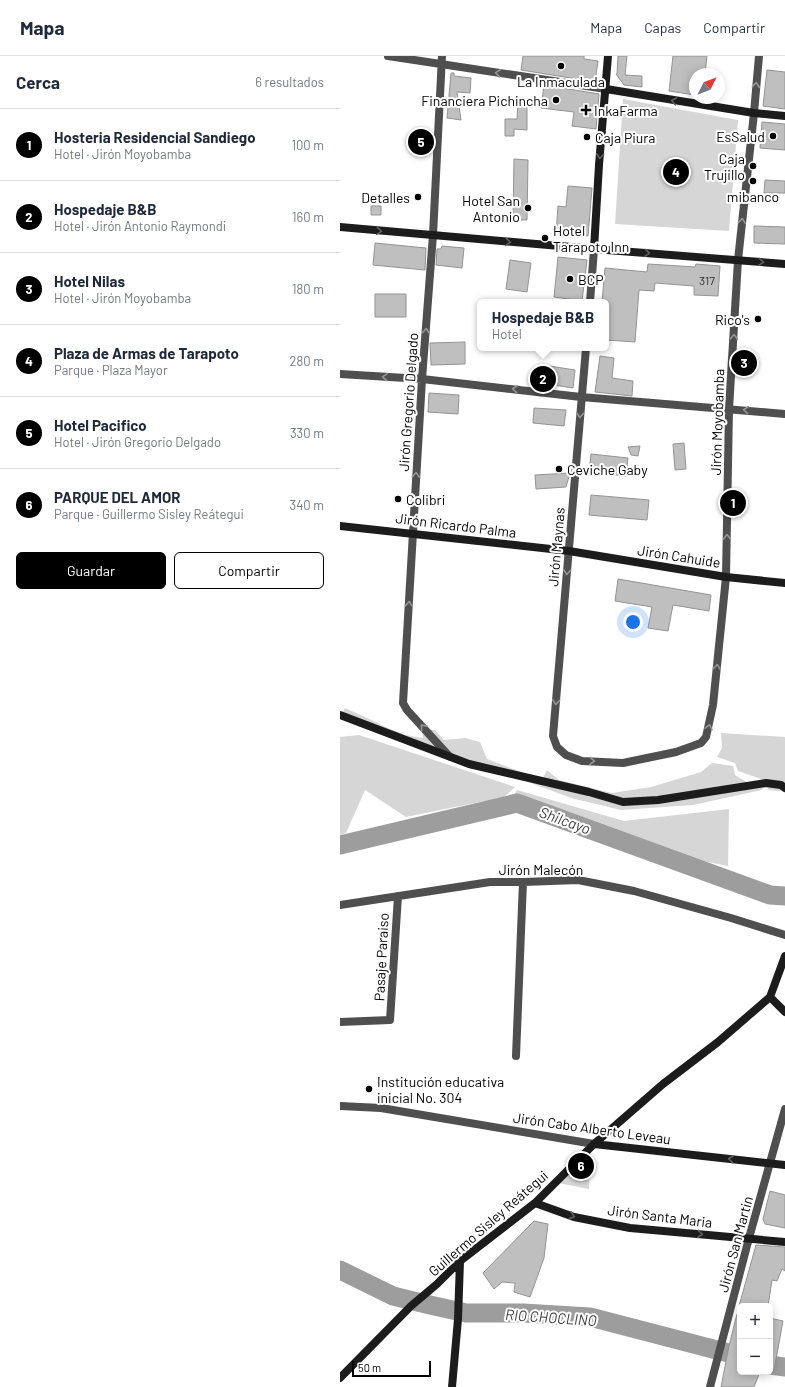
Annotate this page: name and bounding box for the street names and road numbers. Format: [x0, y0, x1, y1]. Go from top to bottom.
street label: Jirón Gregorio Delgado [395, 332, 421, 472]
street label: Jirón Moyobamba [707, 368, 727, 476]
street label: Jirón Maynas [544, 506, 568, 587]
street label: Jirón Ricardo Palma [395, 509, 517, 541]
street label: Jirón Cahuide [636, 541, 722, 571]
street label: Jirón Malecón [499, 861, 583, 878]
street label: Pasaje Paraiso [370, 912, 392, 1002]
street label: Jirón Cabo Alberto Leveau [512, 1109, 672, 1147]
street label: Guillermo Sisley Reátegui [425, 1166, 551, 1280]
street label: Jirón San Martin [714, 1194, 756, 1294]
street label: Jirón Santa Maria [607, 1201, 713, 1231]

